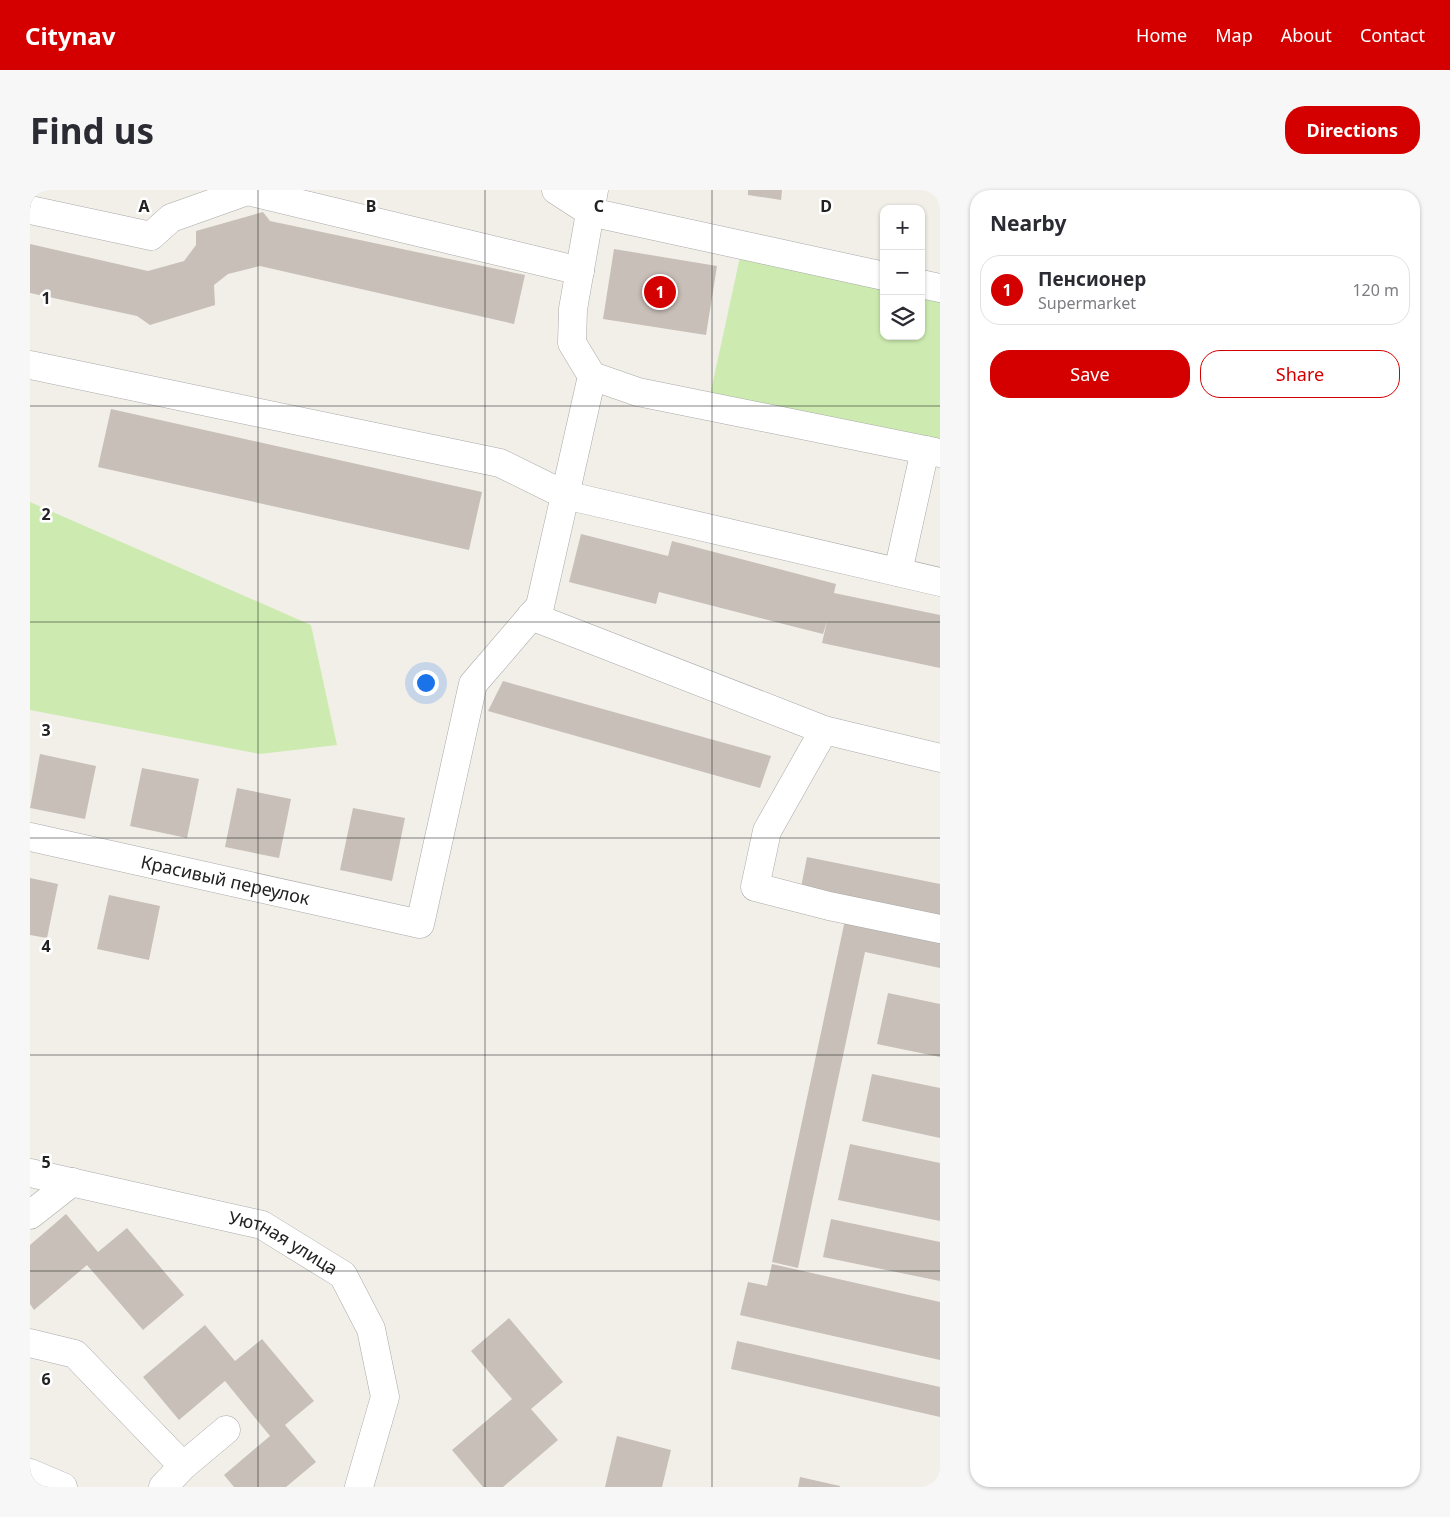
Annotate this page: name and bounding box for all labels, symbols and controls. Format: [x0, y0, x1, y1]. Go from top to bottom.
text: Citynav [25, 19, 115, 52]
text: Home [1136, 23, 1187, 47]
text: Map [1215, 23, 1253, 47]
text: About [1281, 23, 1332, 47]
text: Contact [1360, 23, 1425, 47]
button: Directions [1285, 106, 1420, 154]
text: Find us [30, 107, 154, 154]
text: A [138, 195, 150, 217]
text: B [366, 195, 376, 217]
text: C [594, 195, 604, 217]
text: D [820, 195, 832, 217]
map controls [880, 205, 925, 340]
button: + [880, 205, 925, 250]
text: Nearby [990, 209, 1066, 237]
button: − [880, 250, 925, 295]
text: Пенсионер [1038, 266, 1146, 292]
pin: 1 [644, 273, 676, 311]
text: 1 [1002, 279, 1012, 301]
text: 120 m [1352, 279, 1399, 301]
text: 1 [41, 287, 51, 309]
text: Supermarket [1038, 292, 1136, 314]
button: layers [880, 295, 925, 340]
button: Save [990, 350, 1190, 398]
button: Share [1200, 350, 1400, 398]
text: 2 [41, 503, 51, 525]
your location [413, 670, 439, 696]
text: 3 [41, 719, 51, 741]
street label: Красивый переулок [139, 849, 313, 910]
text: 4 [41, 935, 51, 957]
text: 5 [41, 1151, 51, 1173]
street label: Уютная улица [226, 1205, 343, 1280]
text: 6 [41, 1368, 51, 1390]

